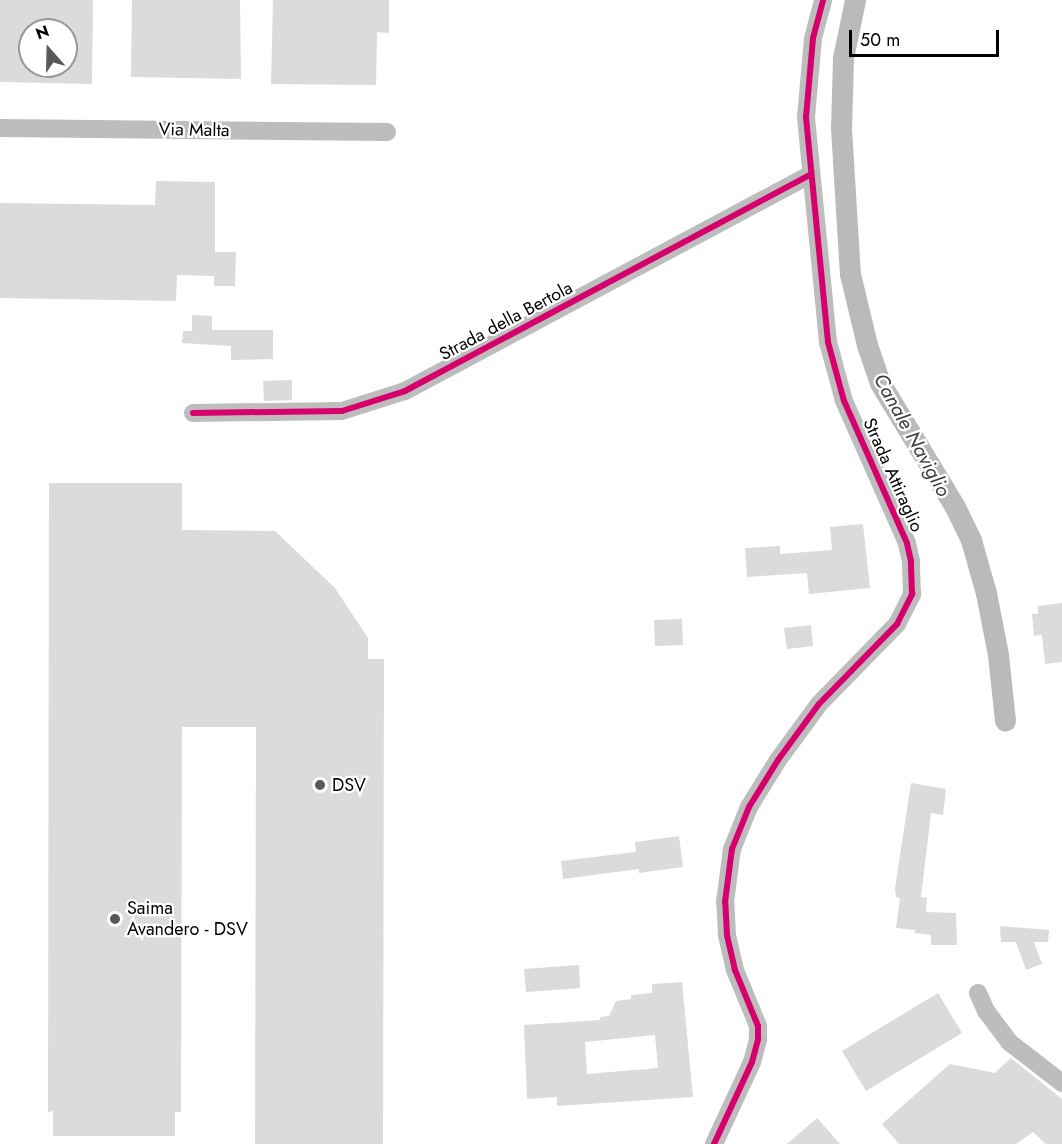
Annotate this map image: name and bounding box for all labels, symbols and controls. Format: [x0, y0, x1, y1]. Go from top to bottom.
north arrow [18, 18, 78, 78]
scale bar [852, 18, 1002, 56]
text: N [32, 20, 52, 45]
text: 50 m [860, 27, 900, 53]
street label: Via Malta [158, 119, 230, 141]
street label: Strada della Bertola [436, 277, 576, 365]
water label: Canale Naviglio [868, 369, 956, 501]
street label: Strada Attiraglio [858, 415, 928, 535]
place label: DSV [332, 774, 366, 796]
marker: DSV [313, 778, 327, 792]
place label: Saima Avandero - DSV [127, 898, 248, 940]
marker: Saima Avandero - DSV [108, 912, 122, 926]

